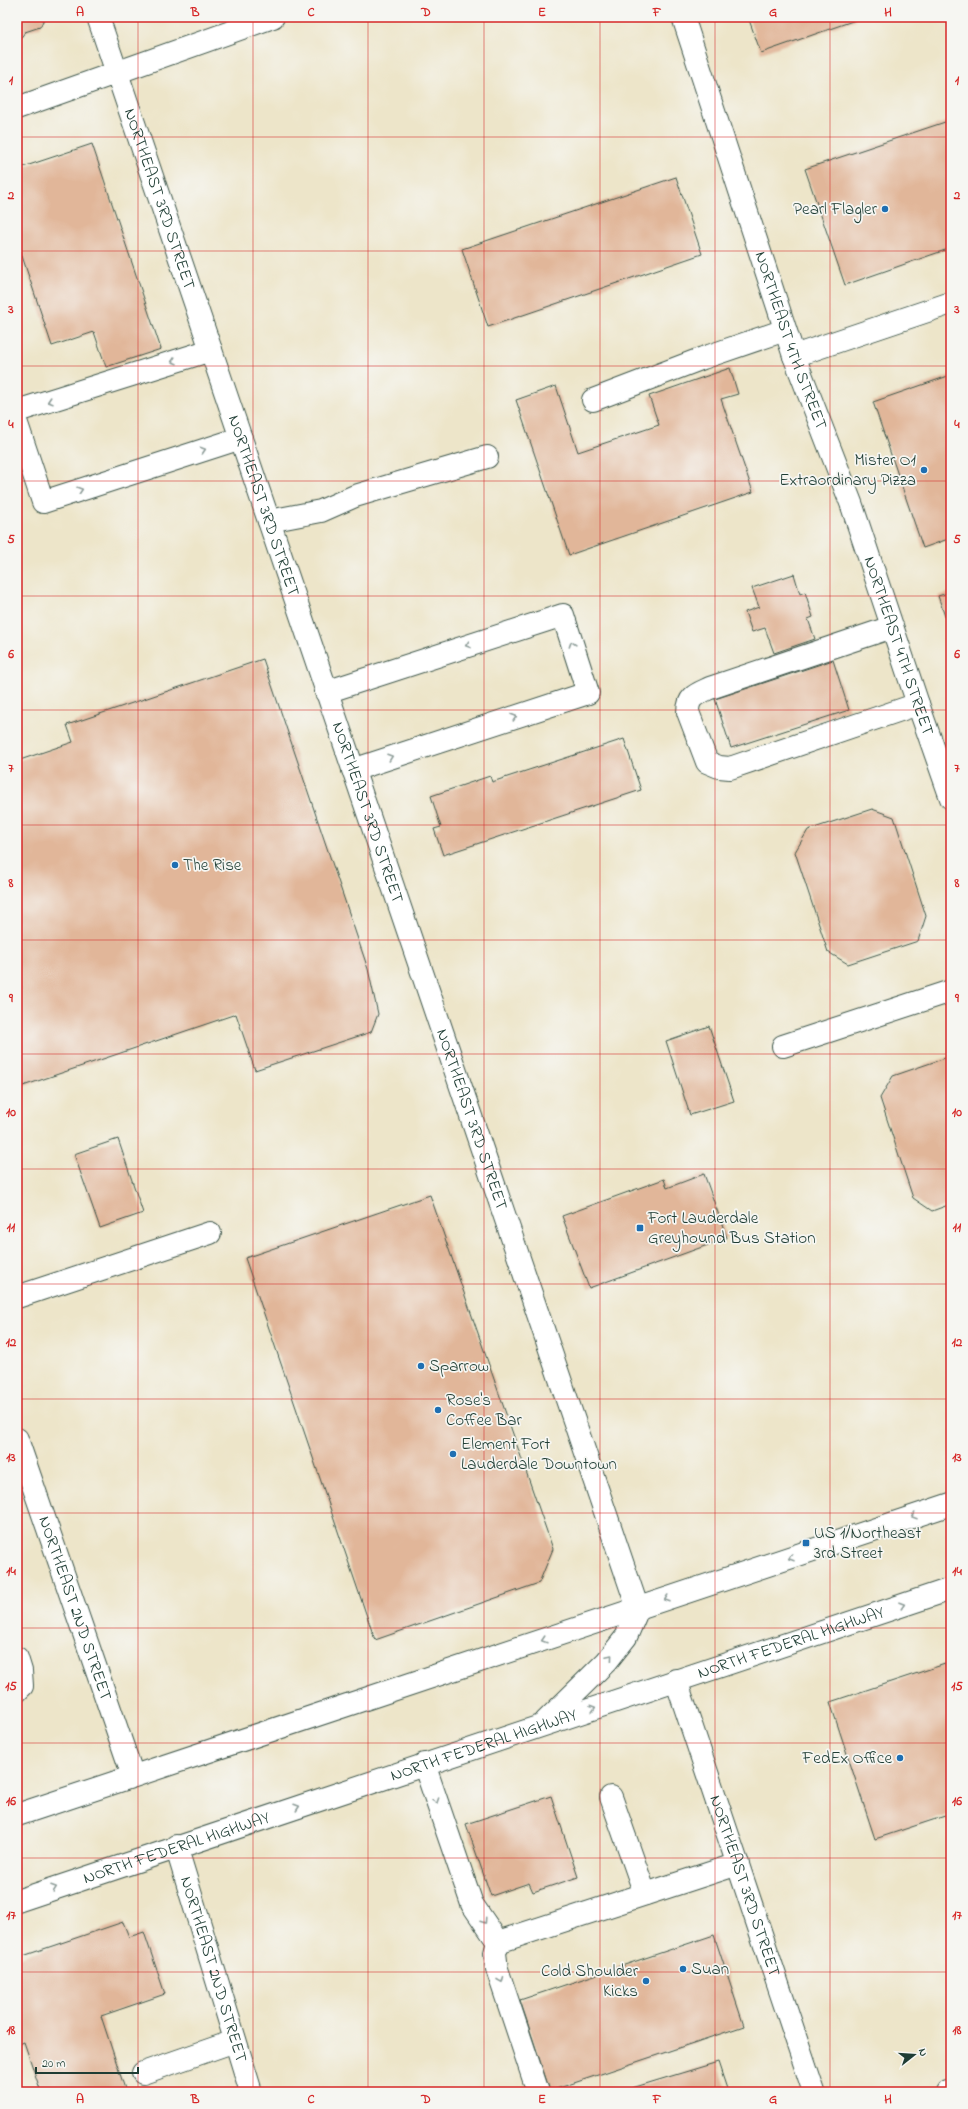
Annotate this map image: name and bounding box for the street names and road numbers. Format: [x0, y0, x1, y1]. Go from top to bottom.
street label: NORTHEAST 3RD STREET [117, 105, 202, 293]
street label: NORTHEAST 4TH STREET [748, 248, 834, 434]
street label: NORTHEAST 3RD STREET [221, 412, 306, 600]
street label: NORTHEAST 4TH STREET [857, 553, 941, 739]
street label: NORTHEAST 3RD STREET [325, 718, 410, 907]
street label: NORTHEAST 3RD STREET [430, 1025, 514, 1214]
street label: NORTHEAST 2ND STREET [32, 1513, 119, 1704]
street label: NORTH FEDERAL HIGHWAY [694, 1600, 888, 1685]
street label: NORTH FEDERAL HIGHWAY [387, 1702, 580, 1788]
street label: NORTHEAST 3RD STREET [703, 1792, 787, 1980]
street label: NORTH FEDERAL HIGHWAY [80, 1805, 273, 1891]
street label: NORTHEAST 2ND STREET [173, 1873, 254, 2066]

